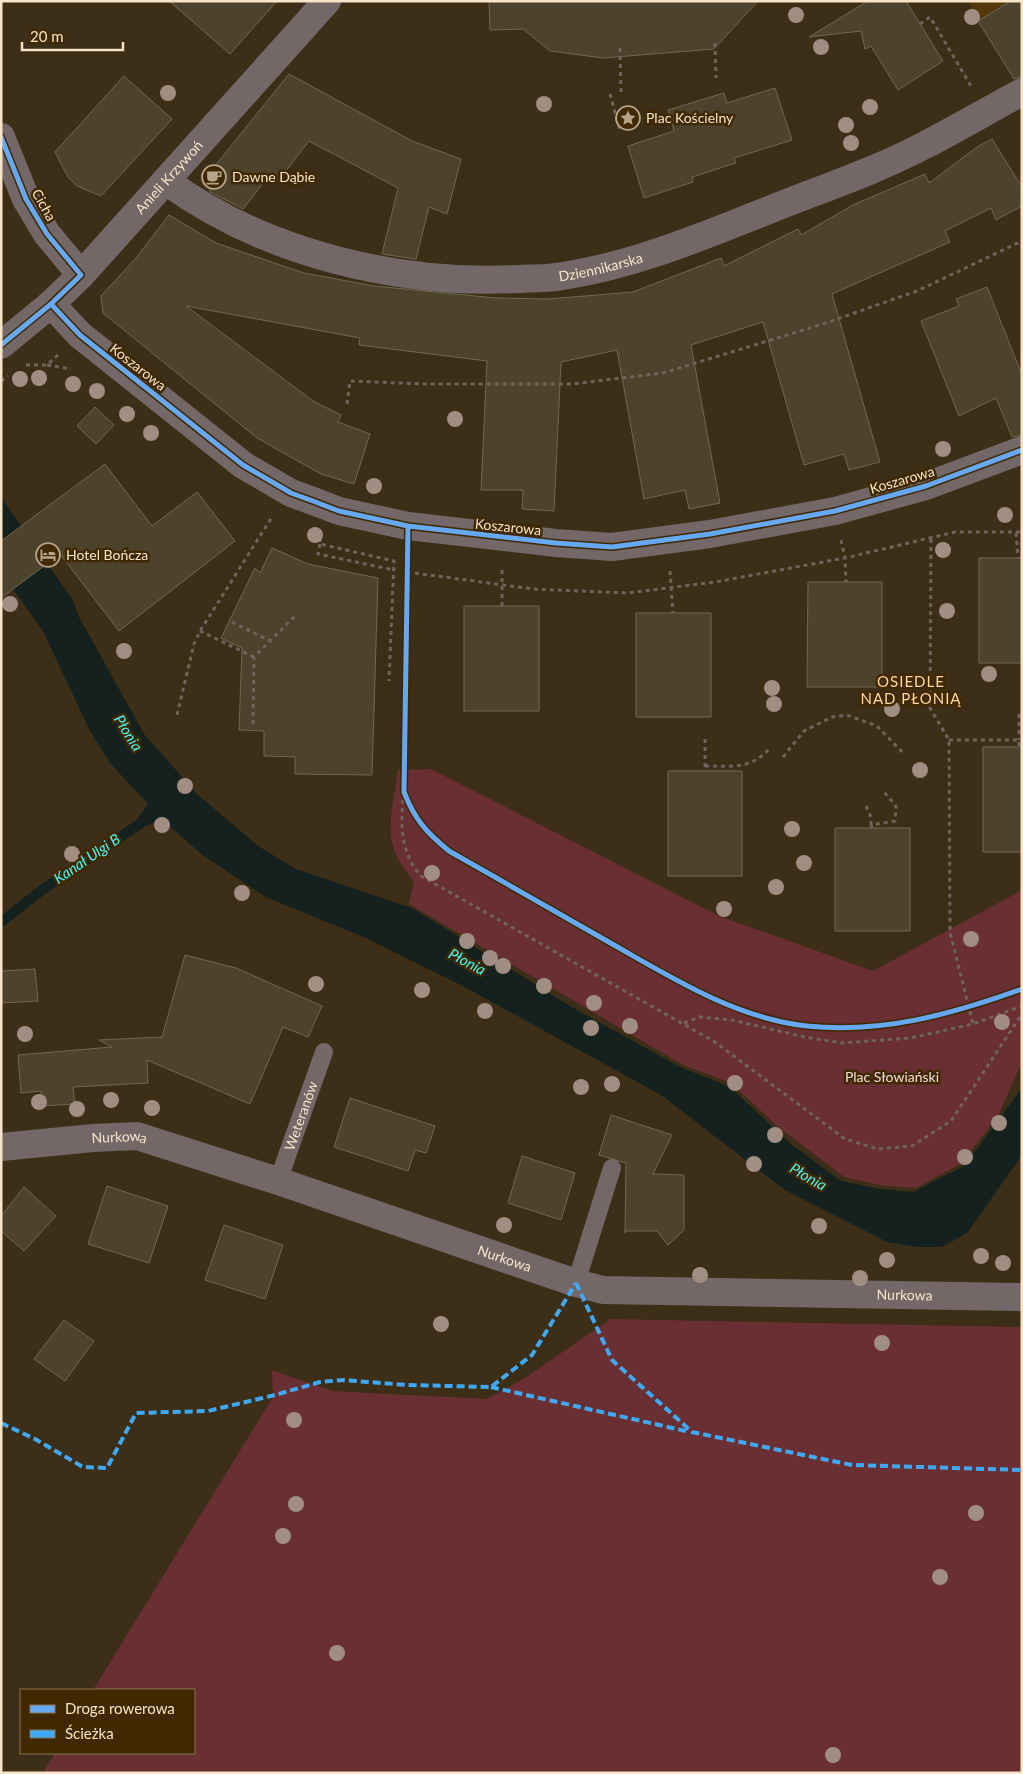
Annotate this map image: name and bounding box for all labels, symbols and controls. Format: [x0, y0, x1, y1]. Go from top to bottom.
scale bar [22, 20, 124, 52]
text: 20 m [30, 27, 64, 45]
place icon: Plac Kościelny [615, 105, 641, 131]
place label: Plac Kościelny [646, 109, 734, 126]
street label: Anieli Krzywoń [131, 136, 206, 217]
cafe icon: Dawne Dąbie [201, 164, 227, 190]
place label: Dawne Dąbie [232, 168, 315, 185]
street label: Cicha [29, 186, 60, 224]
street label: Dziennikarska [557, 249, 645, 285]
street label: Koszarowa [107, 339, 170, 394]
street label: Koszarowa [868, 462, 936, 497]
street label: Koszarowa [474, 515, 542, 538]
hotel icon: Hotel Bończa [35, 542, 61, 568]
place label: Hotel Bończa [66, 546, 148, 563]
district label: OSIEDLE NAD PŁONIĄ [860, 672, 962, 707]
water label: Płonia [111, 711, 147, 754]
water label: Kanał Ulgi B [50, 829, 123, 887]
water label: Płonia [446, 944, 489, 978]
park label: Plac Słowiański [845, 1068, 939, 1085]
street label: Weteranów [281, 1079, 321, 1153]
street label: Nurkowa [91, 1127, 150, 1147]
water label: Płonia [787, 1158, 830, 1194]
street label: Nurkowa [476, 1241, 534, 1275]
street label: Nurkowa [876, 1286, 933, 1304]
legend [20, 1689, 195, 1754]
text: Droga rowerowa [65, 1699, 175, 1717]
text: Ścieżka [65, 1724, 114, 1742]

